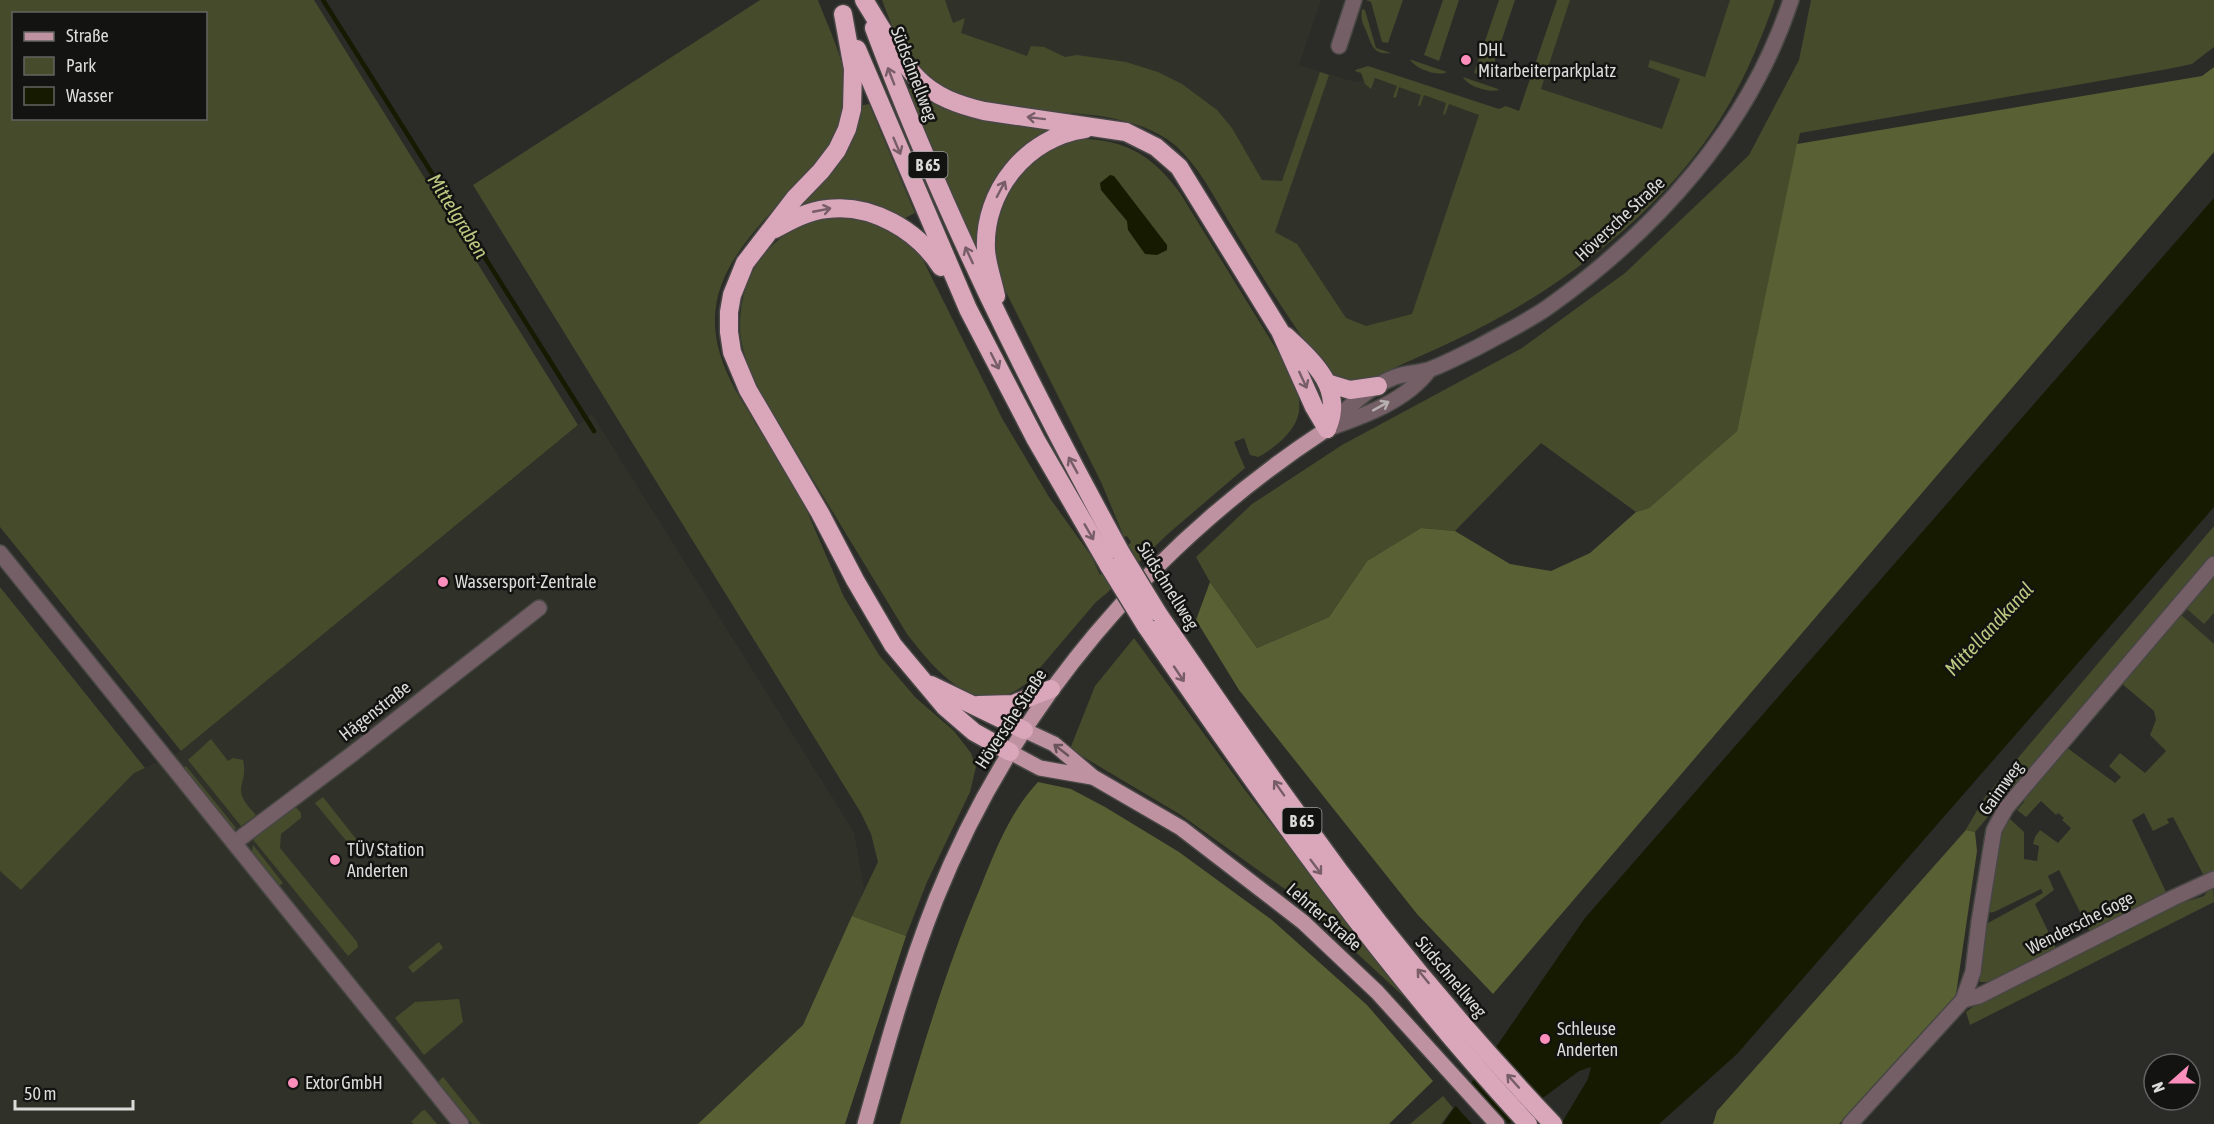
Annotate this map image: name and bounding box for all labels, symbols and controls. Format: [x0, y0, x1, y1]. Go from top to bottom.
legend [12, 12, 207, 120]
street label: Südschnellweg [887, 24, 942, 124]
text: Straße [66, 25, 109, 46]
place label: DHL Mitarbeiterparkplatz [1478, 39, 1616, 81]
marker: DHL Mitarbeiterparkplatz [1459, 53, 1473, 67]
text: Park [66, 55, 96, 76]
one-way arrow [885, 67, 896, 85]
text: Wasser [66, 85, 114, 106]
one-way arrow [1026, 112, 1046, 123]
one-way arrow [891, 136, 903, 154]
road number: B 65 [908, 152, 948, 178]
water label: Mittelgraben [423, 169, 494, 263]
street label: Höversche Straße [1571, 172, 1669, 265]
one-way arrow [996, 180, 1007, 198]
one-way arrow [811, 205, 831, 216]
one-way arrow [962, 246, 974, 264]
one-way arrow [989, 352, 1001, 369]
one-way arrow [1298, 371, 1309, 389]
one-way arrow [1372, 400, 1389, 412]
one-way arrow [1066, 456, 1078, 473]
one-way arrow [1083, 523, 1095, 540]
street label: Südschnellweg [1133, 538, 1204, 634]
place label: Wassersport-Zentrale [455, 571, 597, 592]
marker: Wassersport-Zentrale [436, 575, 450, 589]
water label: Mittellandkanal [1940, 577, 2038, 680]
street label: Höversche Straße [971, 665, 1051, 772]
one-way arrow [1173, 665, 1185, 682]
street label: Hägenstraße [335, 676, 414, 745]
one-way arrow [1053, 743, 1069, 756]
street label: Gaimweg [1974, 756, 2027, 819]
one-way arrow [1273, 780, 1285, 796]
road number: B 65 [1282, 808, 1322, 834]
place label: TÜV Station Anderten [347, 839, 424, 881]
marker: TÜV Station Anderten [328, 853, 342, 867]
one-way arrow [1309, 859, 1322, 875]
street label: Lehrter Straße [1282, 878, 1366, 955]
street label: Wendersche Goge [2023, 887, 2137, 959]
street label: Südschnellweg [1411, 932, 1491, 1022]
one-way arrow [1416, 969, 1430, 984]
place label: Schleuse Anderten [1557, 1018, 1618, 1060]
marker: Schleuse Anderten [1538, 1032, 1552, 1046]
north arrow [2142, 1052, 2202, 1112]
place label: Extor GmbH [305, 1072, 383, 1093]
scale bar [15, 1073, 134, 1111]
one-way arrow [1506, 1074, 1520, 1089]
marker: Extor GmbH [286, 1076, 300, 1090]
text: N [2148, 1080, 2168, 1095]
text: 50 m [24, 1083, 56, 1104]

